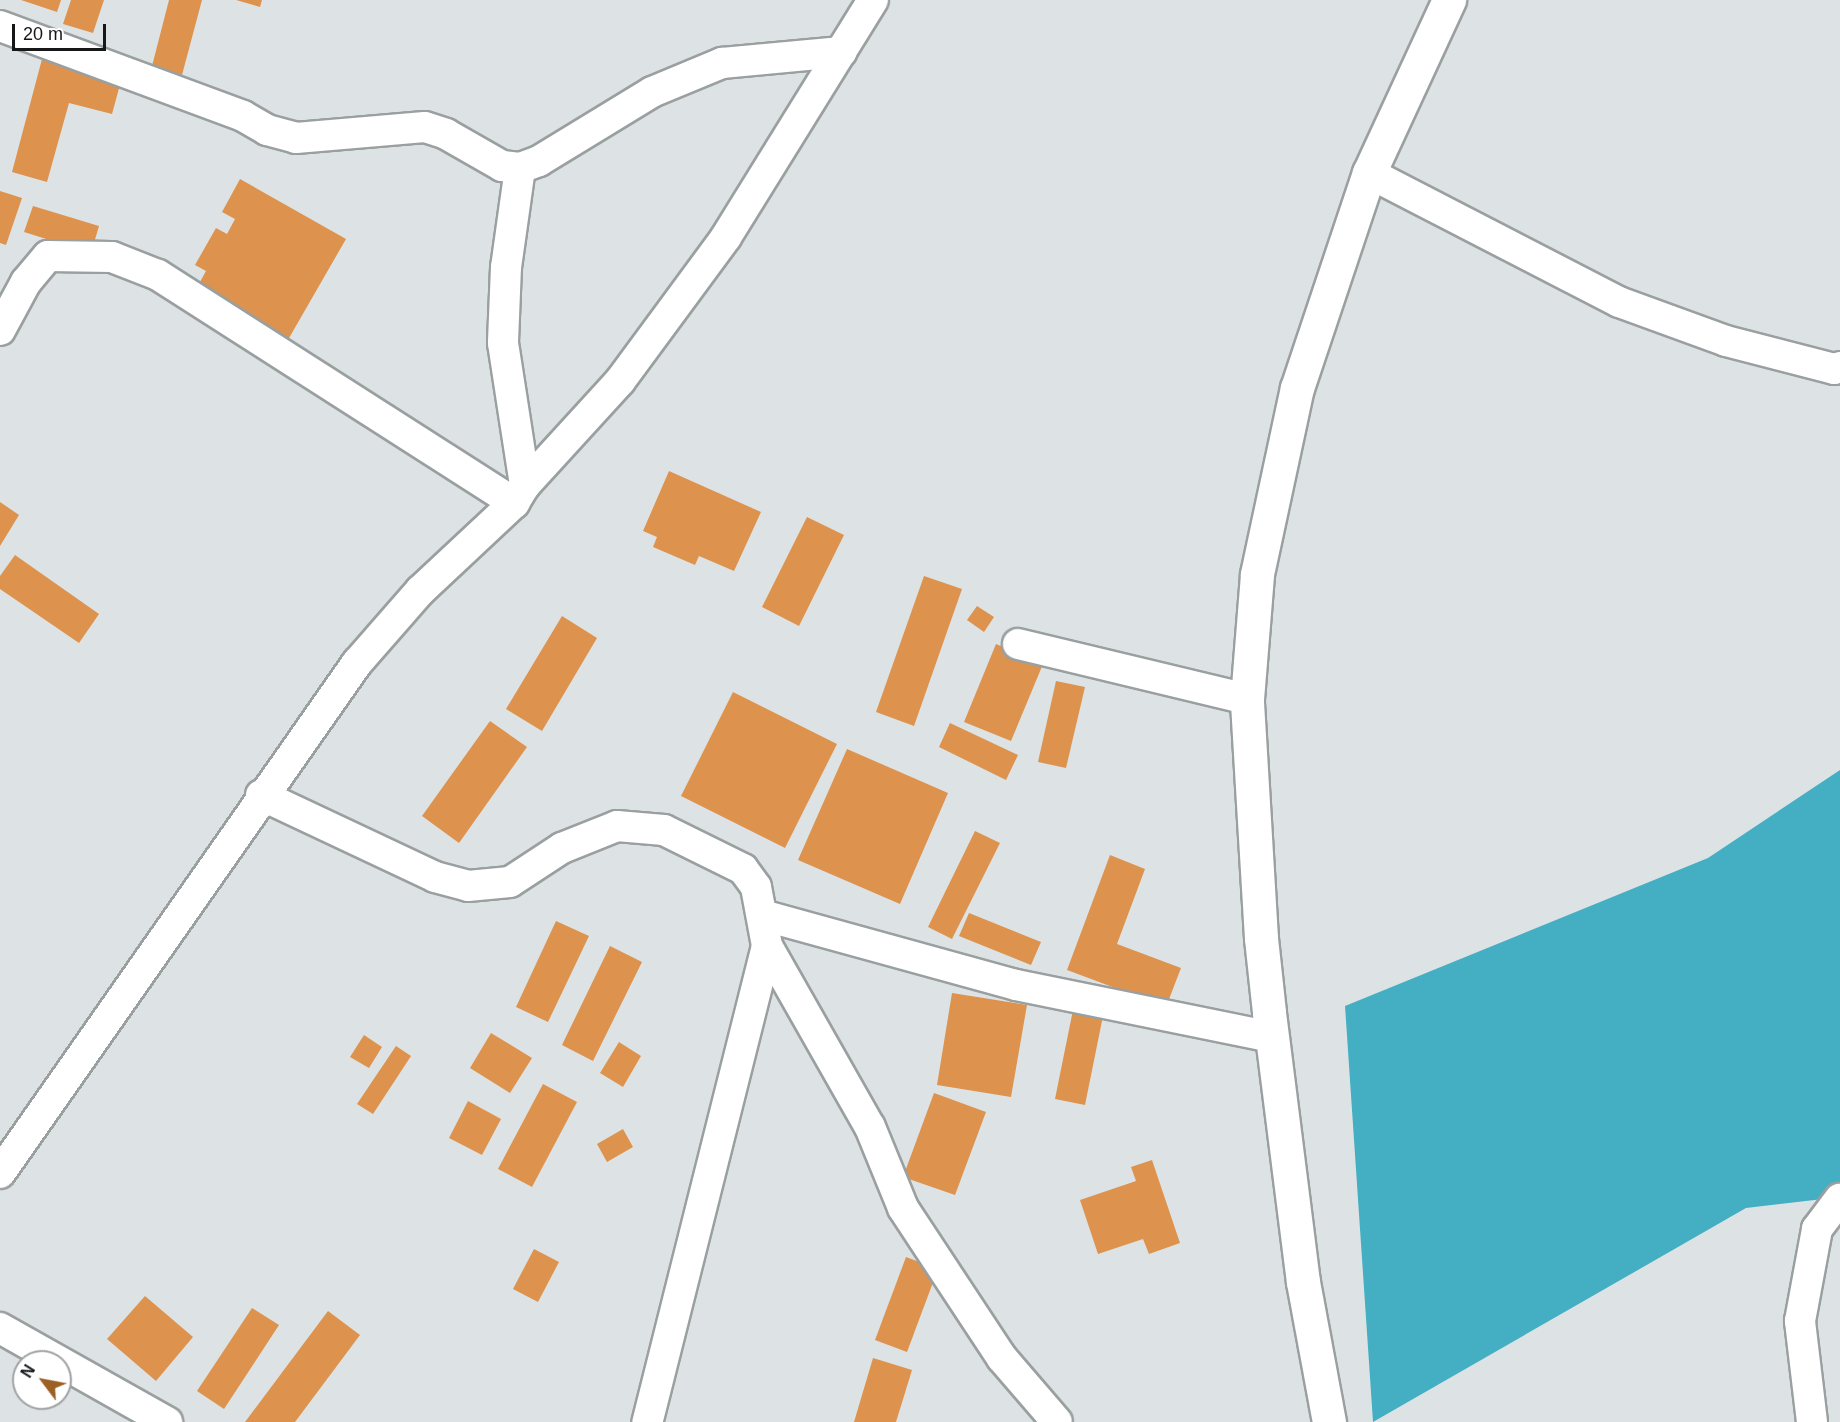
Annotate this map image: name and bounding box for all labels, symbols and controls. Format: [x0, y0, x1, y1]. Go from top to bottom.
scale bar [15, 12, 110, 50]
text: 20 m [23, 24, 63, 44]
north arrow [12, 1350, 72, 1410]
text: N [18, 1362, 38, 1381]

